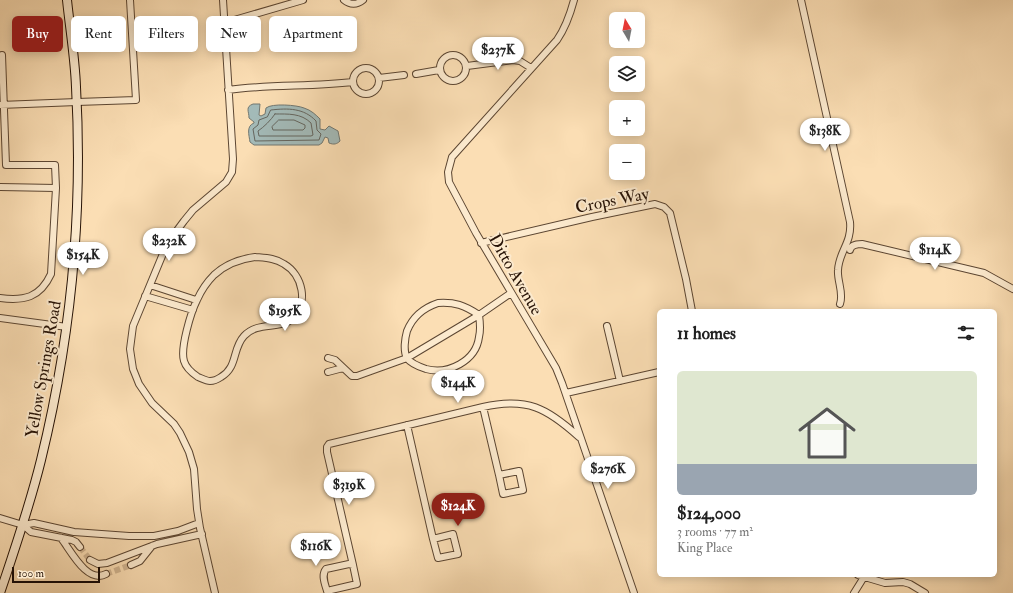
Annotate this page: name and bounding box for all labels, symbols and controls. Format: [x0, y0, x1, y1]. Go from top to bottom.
north arrow [609, 12, 645, 48]
map controls [609, 12, 645, 180]
chip: Buy [12, 16, 63, 52]
chip: Rent [71, 16, 126, 52]
chip: Filters [134, 16, 198, 52]
chip: New [206, 16, 261, 52]
chip: Apartment [269, 16, 357, 52]
pin: $237K [470, 37, 526, 71]
text: $237K [481, 42, 515, 58]
button: layers [609, 56, 645, 92]
button: + [609, 100, 645, 136]
pin: $138K [797, 118, 853, 152]
text: $138K [809, 123, 841, 139]
button: − [609, 144, 645, 180]
street label: Crops Way [573, 183, 652, 219]
pin: $232K [141, 228, 197, 262]
street label: Ditto Avenue [484, 230, 547, 319]
text: $232K [152, 233, 186, 249]
pin: $114K [907, 237, 963, 271]
pin: $154K [55, 242, 111, 276]
text: $114K [919, 242, 951, 258]
text: $154K [66, 247, 100, 263]
street label: Yellow Springs Road [21, 298, 67, 439]
pin: $195K [257, 298, 313, 332]
text: $195K [268, 303, 302, 319]
icon: filters [955, 322, 977, 344]
text: 11 homes [677, 323, 736, 344]
pin: $144K [430, 370, 486, 404]
text: $144K [440, 375, 476, 391]
icon: home [791, 397, 863, 469]
pin: $276K [580, 456, 636, 490]
text: $276K [590, 461, 626, 477]
pin: $319K [321, 472, 377, 506]
text: $319K [333, 477, 365, 493]
pin: $124K [430, 493, 486, 527]
text: $124K [441, 498, 475, 514]
text: $124,000 [677, 503, 741, 524]
text: 3 rooms · 77 m² [677, 524, 753, 540]
pin: $116K [288, 533, 344, 567]
text: $116K [300, 538, 332, 554]
text: King Place [677, 540, 732, 556]
scale bar [12, 565, 100, 584]
text: 100 m [18, 567, 44, 580]

